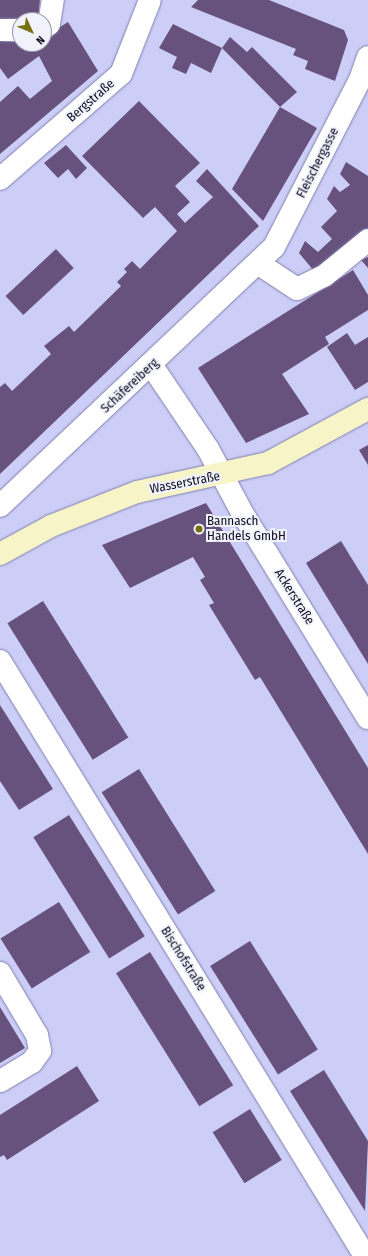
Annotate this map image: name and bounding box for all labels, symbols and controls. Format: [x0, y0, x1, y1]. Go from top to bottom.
north arrow [12, 12, 52, 52]
text: N [33, 33, 47, 47]
street label: Bergstraße [64, 76, 118, 126]
street label: Fleischergasse [294, 125, 342, 201]
street label: Schäfereiberg [98, 355, 162, 417]
street label: Wasserstraße [149, 469, 221, 497]
place label: Bannasch Handels GmbH [207, 514, 286, 545]
marker: Bannasch Handels GmbH [194, 524, 204, 534]
street label: Ackerstraße [271, 566, 317, 628]
street label: Bischofstraße [157, 924, 209, 994]

